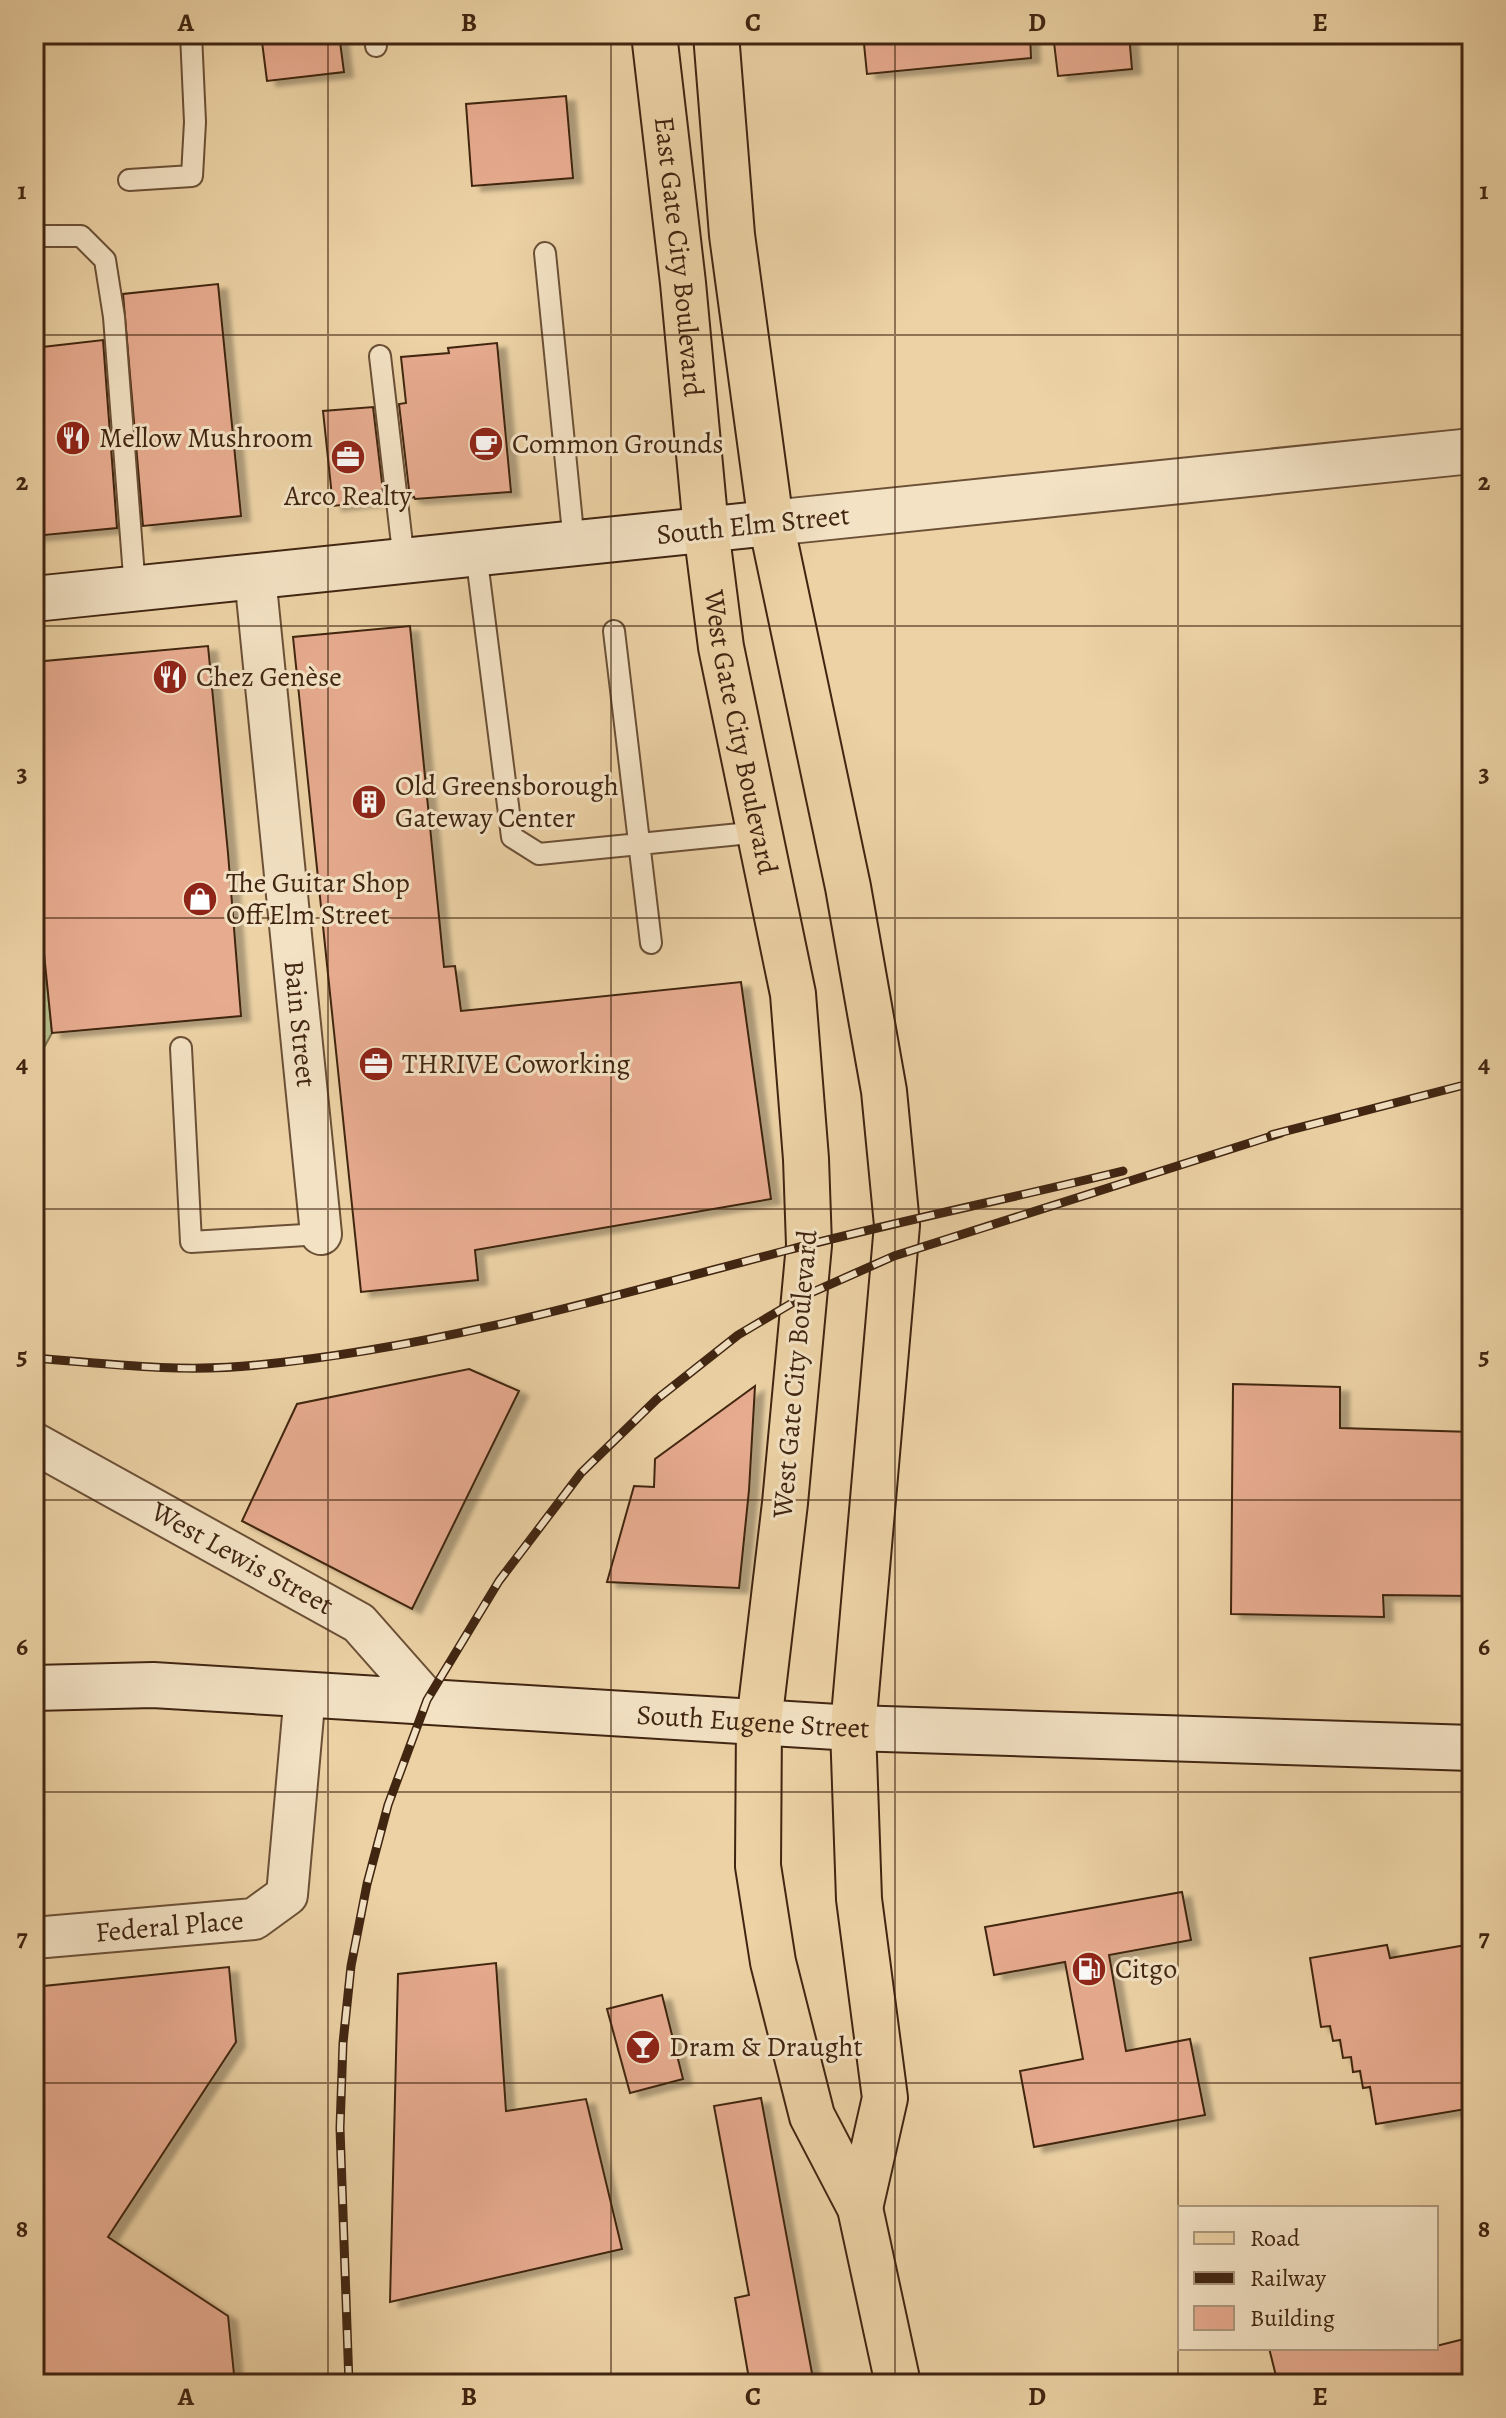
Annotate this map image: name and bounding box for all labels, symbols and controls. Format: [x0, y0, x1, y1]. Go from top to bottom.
text: A [177, 5, 195, 40]
text: B [461, 5, 477, 40]
text: C [745, 5, 761, 40]
text: D [1028, 5, 1046, 40]
text: E [1312, 5, 1328, 40]
street label: East Gate City Boulevard [645, 114, 713, 399]
text: 1 [17, 173, 27, 208]
text: 1 [1479, 173, 1489, 208]
restaurant icon: Mellow Mushroom [54, 419, 92, 457]
place label: Mellow Mushroom [99, 419, 313, 457]
cafe icon: Common Grounds [467, 425, 505, 463]
place label: Common Grounds [512, 425, 724, 463]
office icon: Arco Realty [329, 438, 367, 476]
text: 2 [16, 464, 29, 499]
text: 2 [1478, 464, 1491, 499]
place label: Arco Realty [283, 477, 412, 515]
street label: South Elm Street [654, 496, 852, 554]
street label: West Gate City Boulevard [695, 587, 787, 879]
restaurant icon: Chez Genèse [151, 658, 189, 696]
place label: Chez Genèse [196, 658, 342, 696]
text: 3 [16, 755, 28, 790]
text: 3 [1478, 755, 1490, 790]
place label: Old Greensborough Gateway Center [395, 767, 619, 837]
building icon: Old Greensborough Gateway Center [350, 783, 388, 821]
place label: The Guitar Shop Off Elm Street [226, 864, 410, 934]
shop icon: The Guitar Shop Off Elm Street [181, 880, 219, 918]
street label: Bain Street [275, 958, 325, 1089]
office icon: THRIVE Coworking [357, 1045, 395, 1083]
place label: THRIVE Coworking [402, 1045, 630, 1083]
text: 4 [16, 1046, 28, 1081]
text: 4 [1478, 1046, 1490, 1081]
street label: West Gate City Boulevard [763, 1227, 827, 1521]
text: 5 [16, 1338, 28, 1373]
text: 5 [1478, 1338, 1490, 1373]
street label: West Lewis Street [143, 1492, 340, 1624]
text: 6 [16, 1629, 28, 1664]
text: 6 [1478, 1629, 1490, 1664]
street label: South Eugene Street [635, 1696, 870, 1748]
street label: Federal Place [94, 1901, 245, 1952]
text: 7 [16, 1920, 28, 1955]
text: 7 [1478, 1920, 1490, 1955]
fuel station icon: Citgo [1070, 1950, 1108, 1988]
place label: Citgo [1115, 1950, 1177, 1988]
bar icon: Dram & Draught [624, 2028, 662, 2066]
place label: Dram & Draught [669, 2028, 863, 2066]
legend [1178, 2206, 1438, 2350]
text: 8 [16, 2211, 28, 2246]
text: 8 [1478, 2211, 1490, 2246]
text: Road [1250, 2222, 1300, 2254]
text: Railway [1250, 2262, 1326, 2294]
text: Building [1250, 2302, 1335, 2334]
text: A [177, 2379, 195, 2414]
text: B [461, 2379, 477, 2414]
text: C [745, 2379, 761, 2414]
text: D [1028, 2379, 1046, 2414]
text: E [1312, 2379, 1328, 2414]

